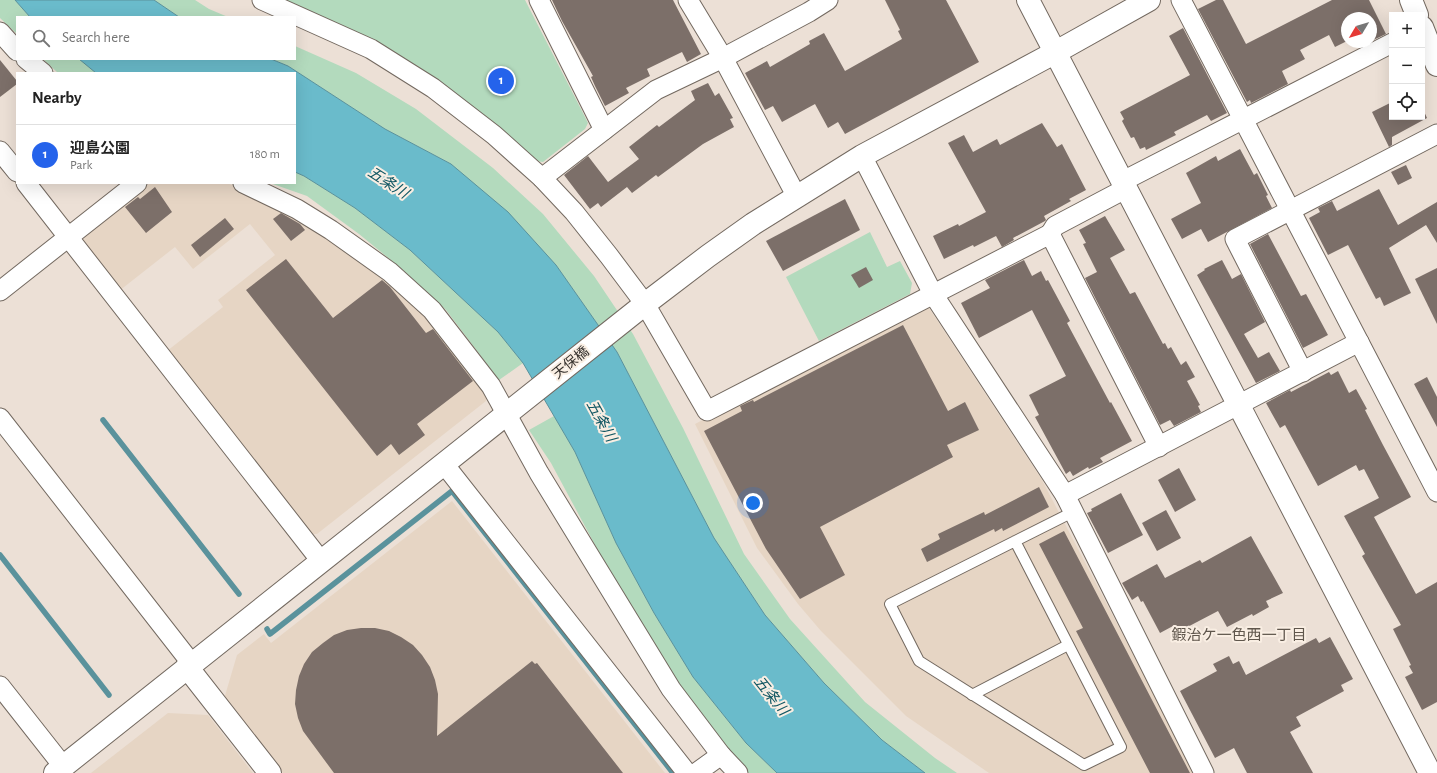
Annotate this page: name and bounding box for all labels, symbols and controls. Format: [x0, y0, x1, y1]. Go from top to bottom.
north arrow [1341, 12, 1377, 48]
map controls [1389, 12, 1425, 120]
button: + [1389, 12, 1425, 48]
search box [16, 16, 296, 60]
icon: search [30, 27, 52, 49]
text: Search here [62, 30, 130, 45]
button: − [1389, 48, 1425, 84]
pin: 1 [488, 66, 514, 96]
button: locate [1389, 84, 1425, 120]
text: Nearby [32, 89, 82, 106]
text: 迎島公園 [70, 141, 130, 156]
text: 1 [43, 148, 47, 161]
text: 180 m [250, 148, 280, 161]
text: Park [70, 159, 92, 172]
water label: 五条川 [365, 164, 413, 203]
street label: 天保橋 [550, 344, 592, 382]
water label: 五条川 [584, 397, 620, 446]
your location [743, 493, 763, 513]
district label: 鍜治ケ一色西一丁目 [1171, 627, 1307, 643]
water label: 五条川 [751, 673, 793, 720]

